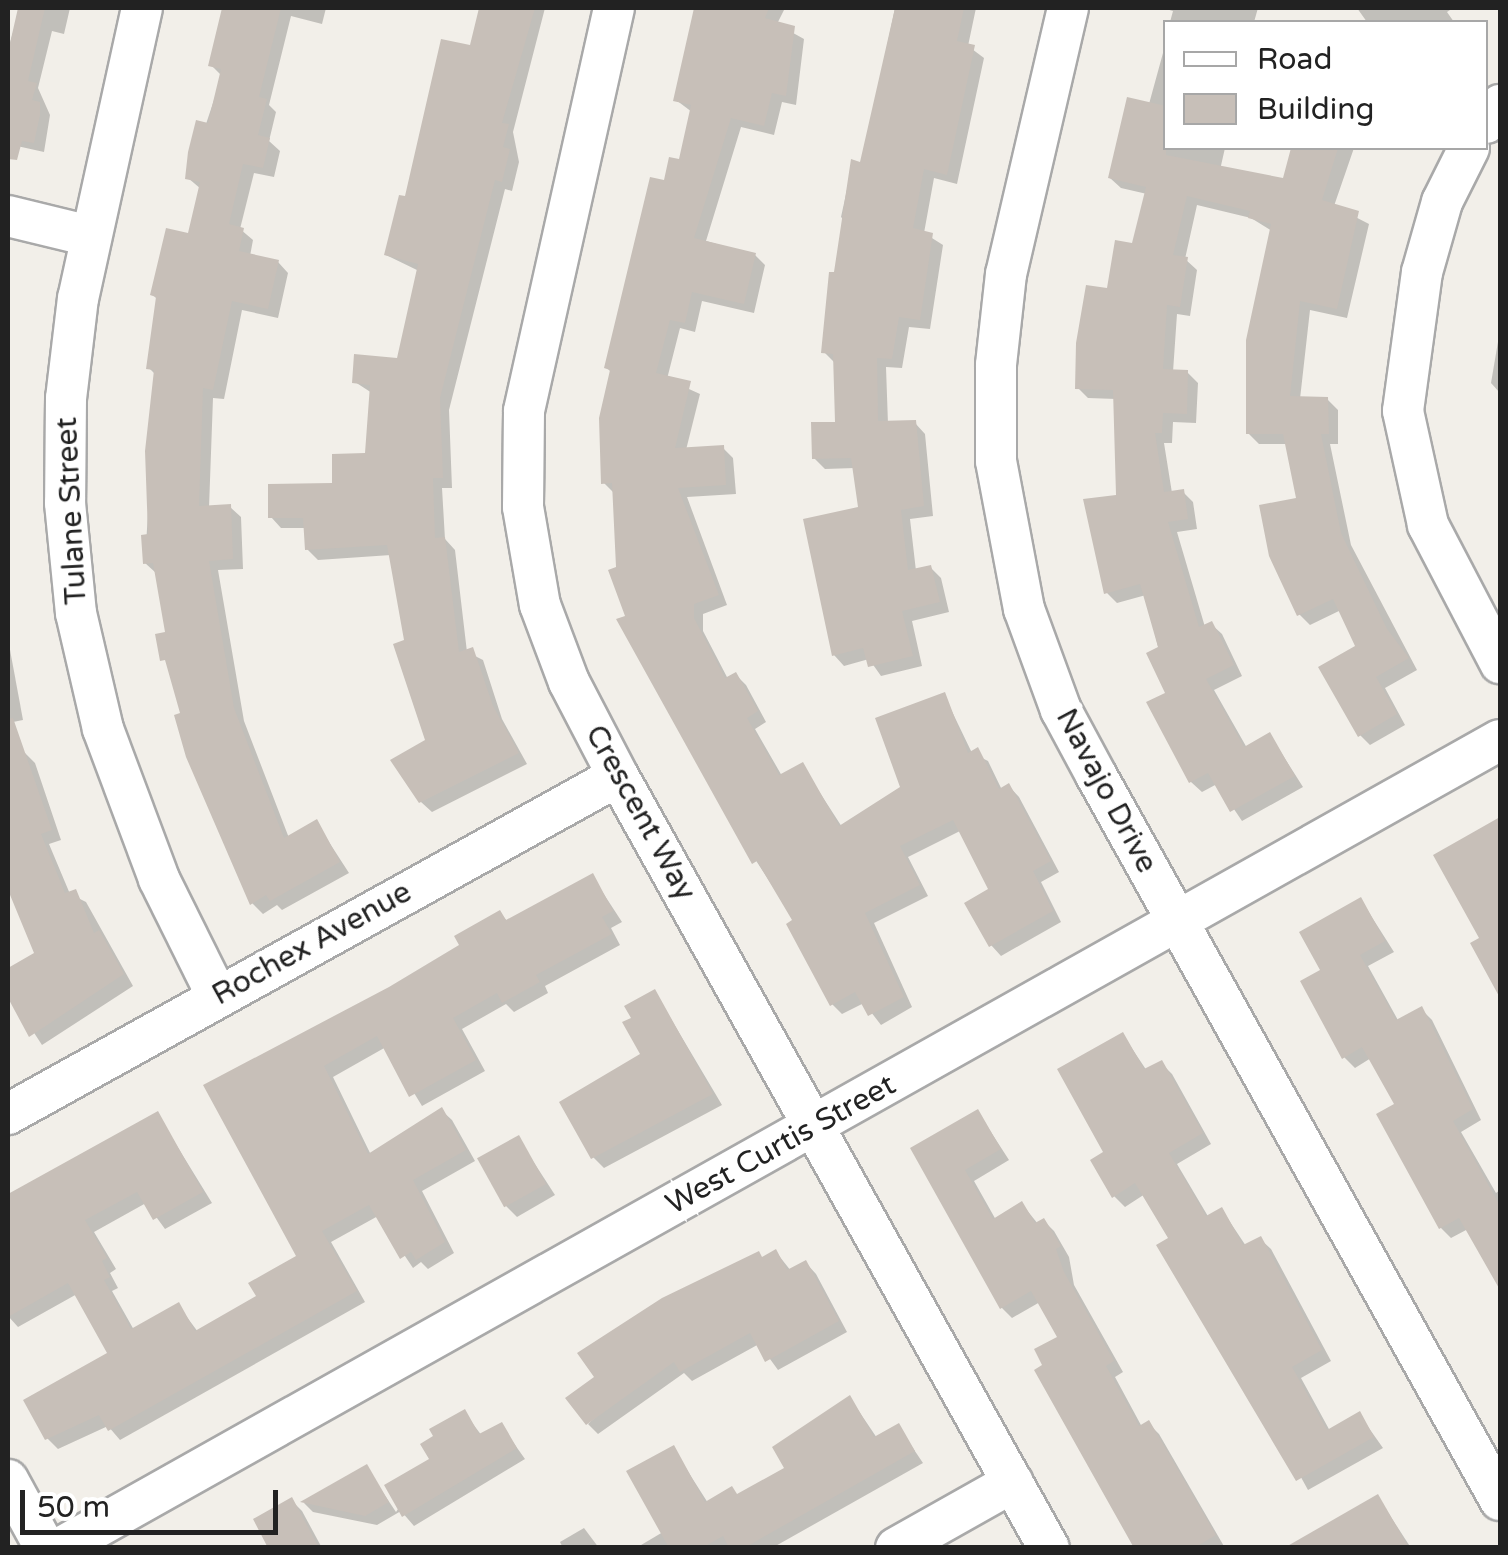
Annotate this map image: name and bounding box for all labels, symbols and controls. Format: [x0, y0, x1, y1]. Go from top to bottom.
legend [1163, 20, 1488, 150]
text: Road [1257, 41, 1332, 78]
text: Building [1257, 91, 1374, 128]
street label: Tulane Street [49, 416, 95, 606]
street label: Navajo Drive [1048, 703, 1164, 879]
street label: Crescent Way [577, 719, 703, 907]
street label: Rochex Avenue [206, 874, 418, 1014]
street label: West Curtis Street [660, 1067, 902, 1223]
scale bar [25, 1470, 282, 1532]
text: 50 m [37, 1489, 110, 1526]

